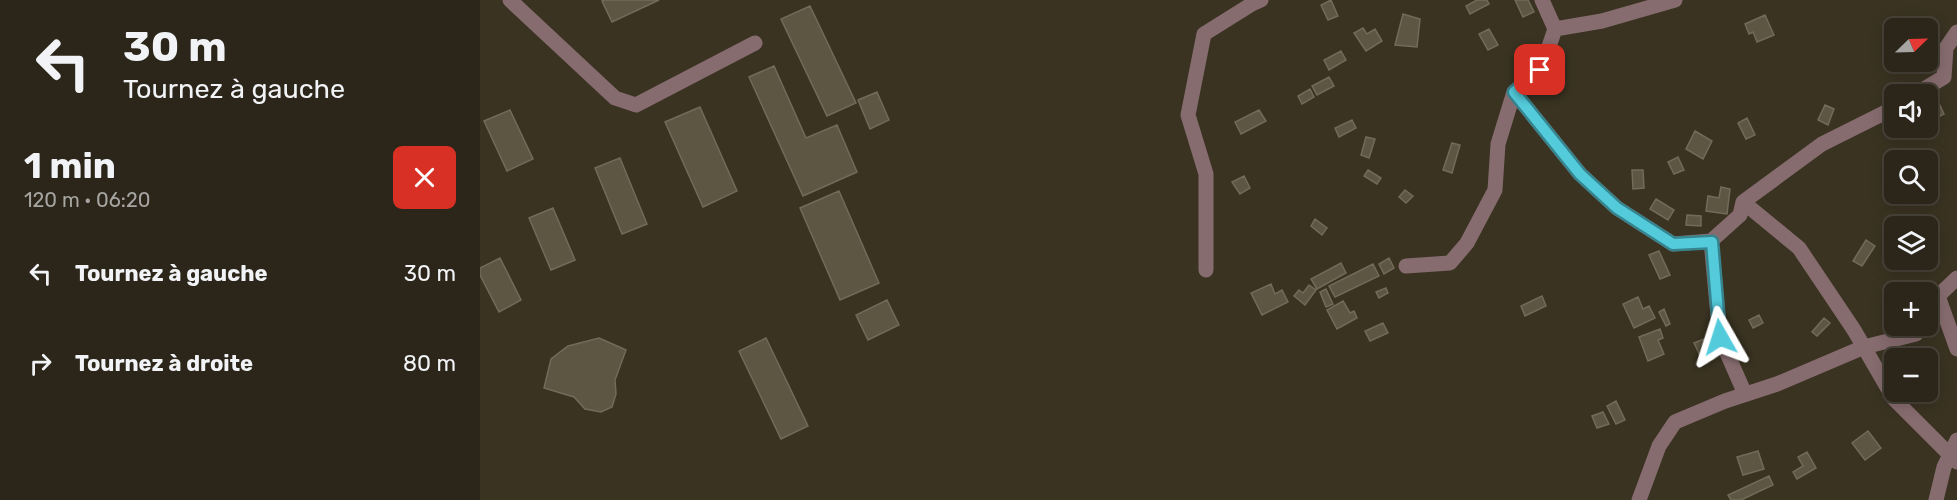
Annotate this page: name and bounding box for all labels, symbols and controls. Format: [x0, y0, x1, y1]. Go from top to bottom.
north arrow [1884, 18, 1938, 72]
map controls [1884, 18, 1938, 402]
text: 30 m [123, 22, 227, 72]
icon: left [24, 24, 102, 102]
pin [1514, 44, 1565, 95]
icon: arrive [1523, 53, 1556, 86]
text: Tournez à gauche [123, 73, 345, 105]
button: sound [1884, 84, 1938, 138]
text: 1 min [24, 144, 116, 187]
button: close [393, 146, 456, 209]
button: search [1884, 150, 1938, 204]
text: 120 m · 06:20 [24, 188, 150, 212]
button: layers [1884, 216, 1938, 270]
icon: left [24, 257, 57, 290]
text: Tournez à gauche [75, 260, 268, 287]
text: 30 m [404, 260, 456, 287]
button: + [1884, 282, 1938, 336]
position arrow [1688, 305, 1752, 369]
icon: right [24, 347, 57, 380]
button: − [1884, 348, 1938, 402]
text: Tournez à droite [75, 350, 253, 377]
text: 80 m [403, 350, 456, 377]

